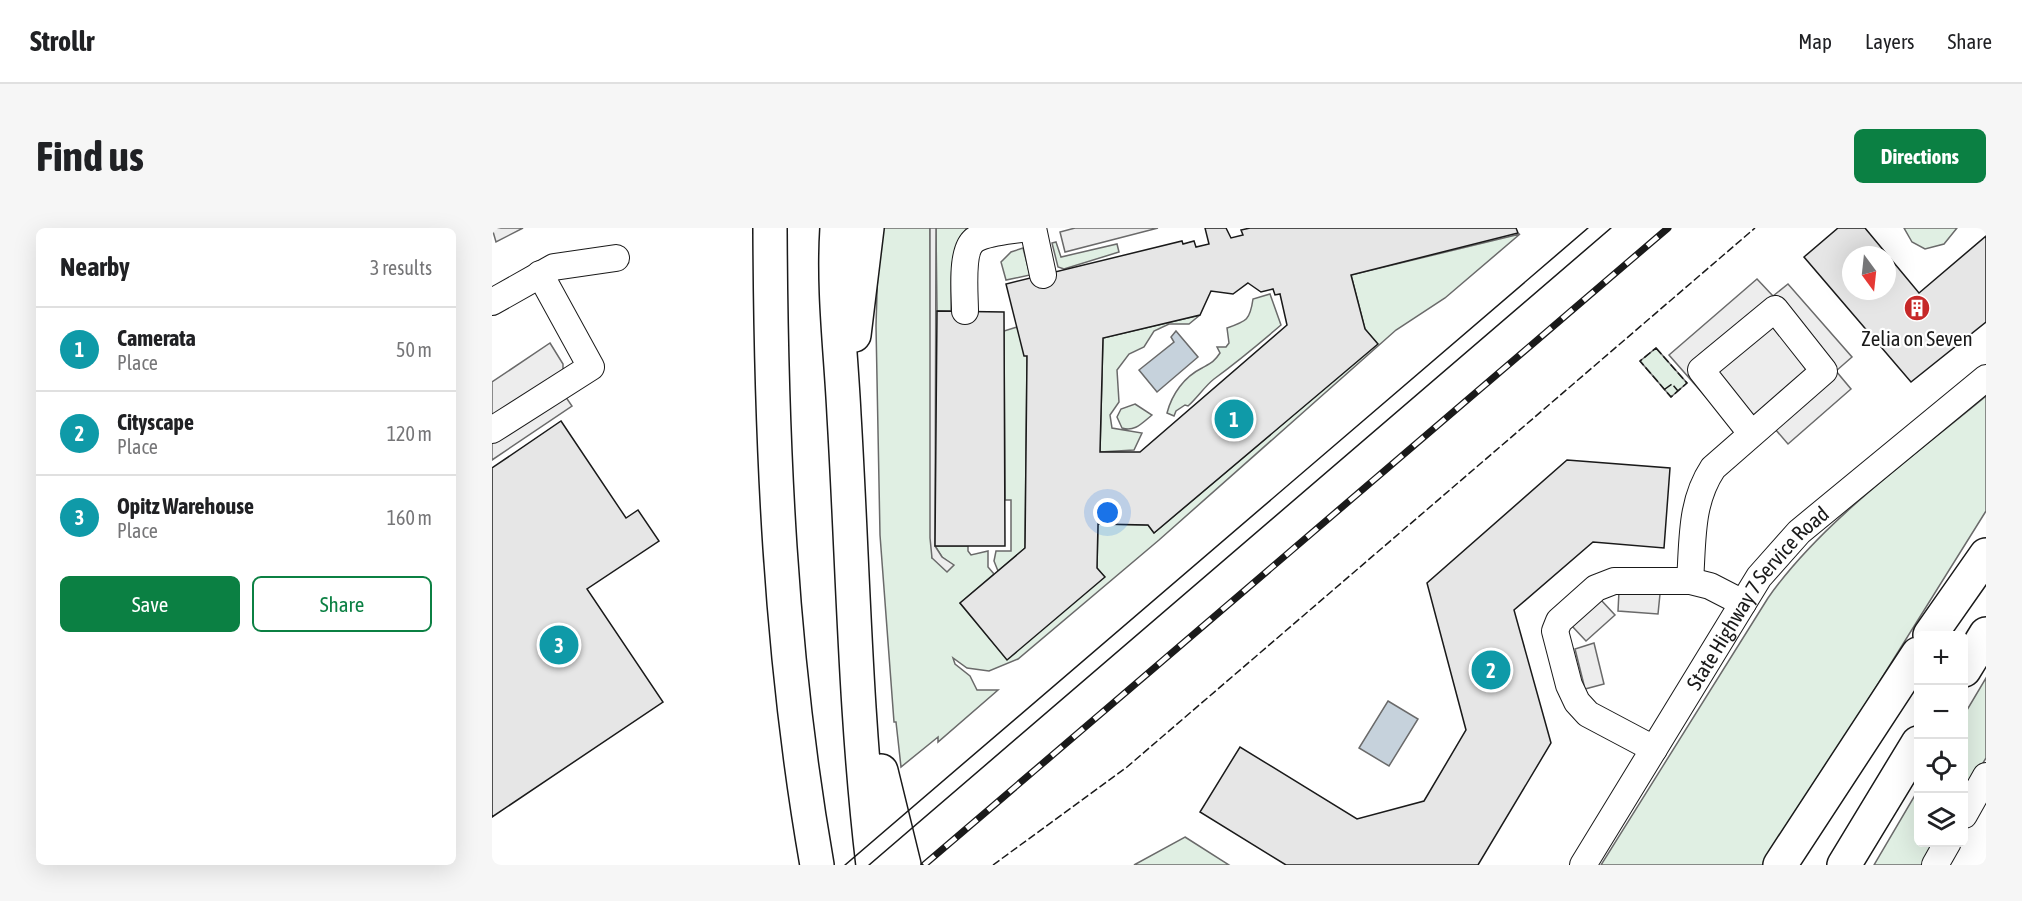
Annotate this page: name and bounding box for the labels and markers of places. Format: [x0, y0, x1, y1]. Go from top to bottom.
building icon: Zelia on Seven [1902, 293, 1932, 323]
place label: Zelia on Seven [1861, 326, 1973, 350]
pin: 1 [1214, 396, 1254, 441]
pin: 3 [540, 622, 578, 668]
pin: 2 [1472, 648, 1510, 692]

